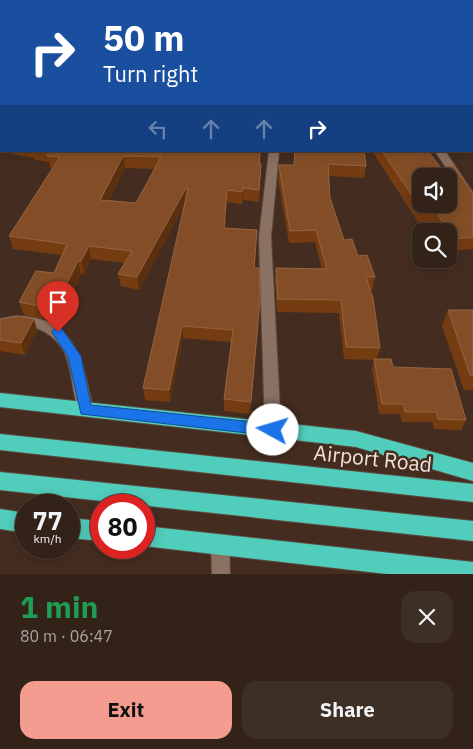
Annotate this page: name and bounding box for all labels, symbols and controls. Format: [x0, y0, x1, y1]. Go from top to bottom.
text: 50 m [103, 15, 185, 61]
icon: right [20, 20, 85, 85]
text: Turn right [103, 59, 198, 88]
icon: left [144, 115, 172, 143]
icon: ahead [197, 115, 225, 143]
icon: ahead [250, 115, 278, 143]
icon: right [303, 115, 331, 143]
map controls [412, 168, 457, 268]
button: sound [412, 168, 457, 213]
button: search [412, 223, 457, 268]
pin [37, 281, 79, 332]
icon: arrive [44, 288, 72, 316]
position arrow [246, 403, 298, 455]
street label: Airport Road [312, 438, 434, 478]
speed limit sign: 80 [90, 494, 155, 559]
text: 77 [32, 504, 63, 537]
text: km/h [33, 531, 62, 546]
text: 1 min [20, 587, 98, 626]
button: close [401, 591, 453, 643]
text: 80 m · 06:47 [20, 626, 113, 646]
button: Exit [20, 681, 232, 739]
button: Share [242, 681, 453, 739]

